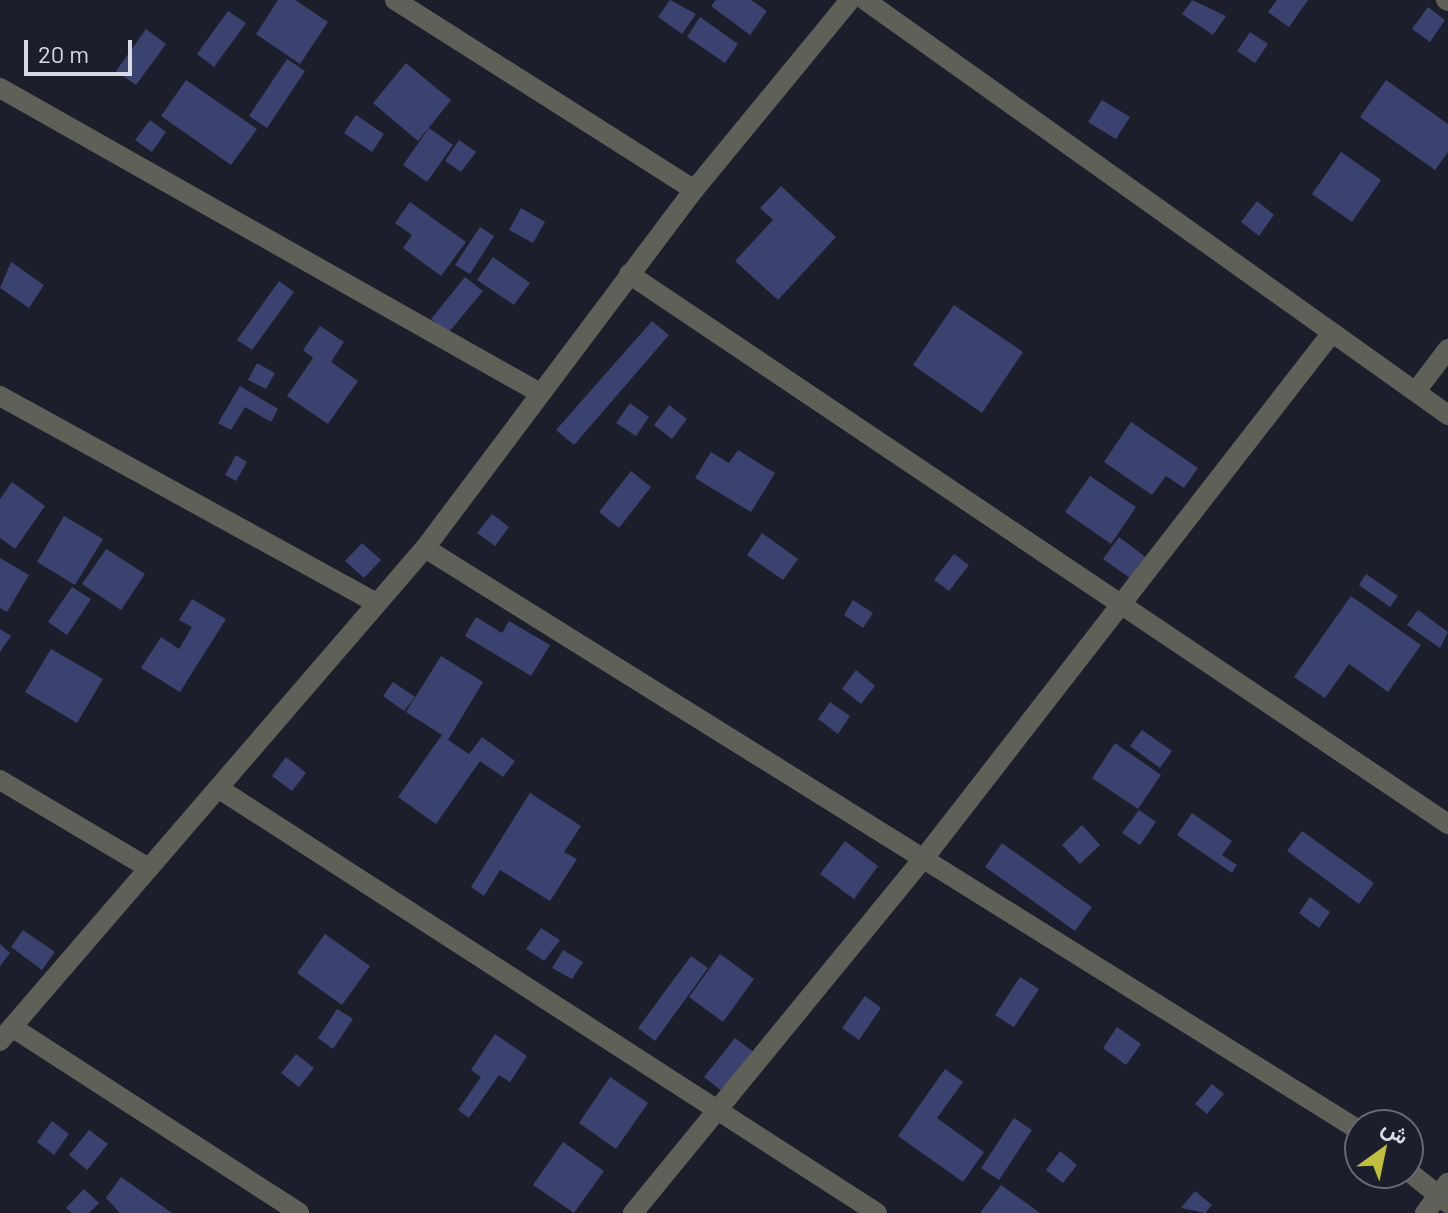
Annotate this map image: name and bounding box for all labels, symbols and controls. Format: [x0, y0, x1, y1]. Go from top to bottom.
scale bar [28, 24, 136, 74]
text: 20 m [38, 39, 89, 68]
north arrow [1344, 1109, 1424, 1189]
text: ش [1378, 1112, 1414, 1149]

